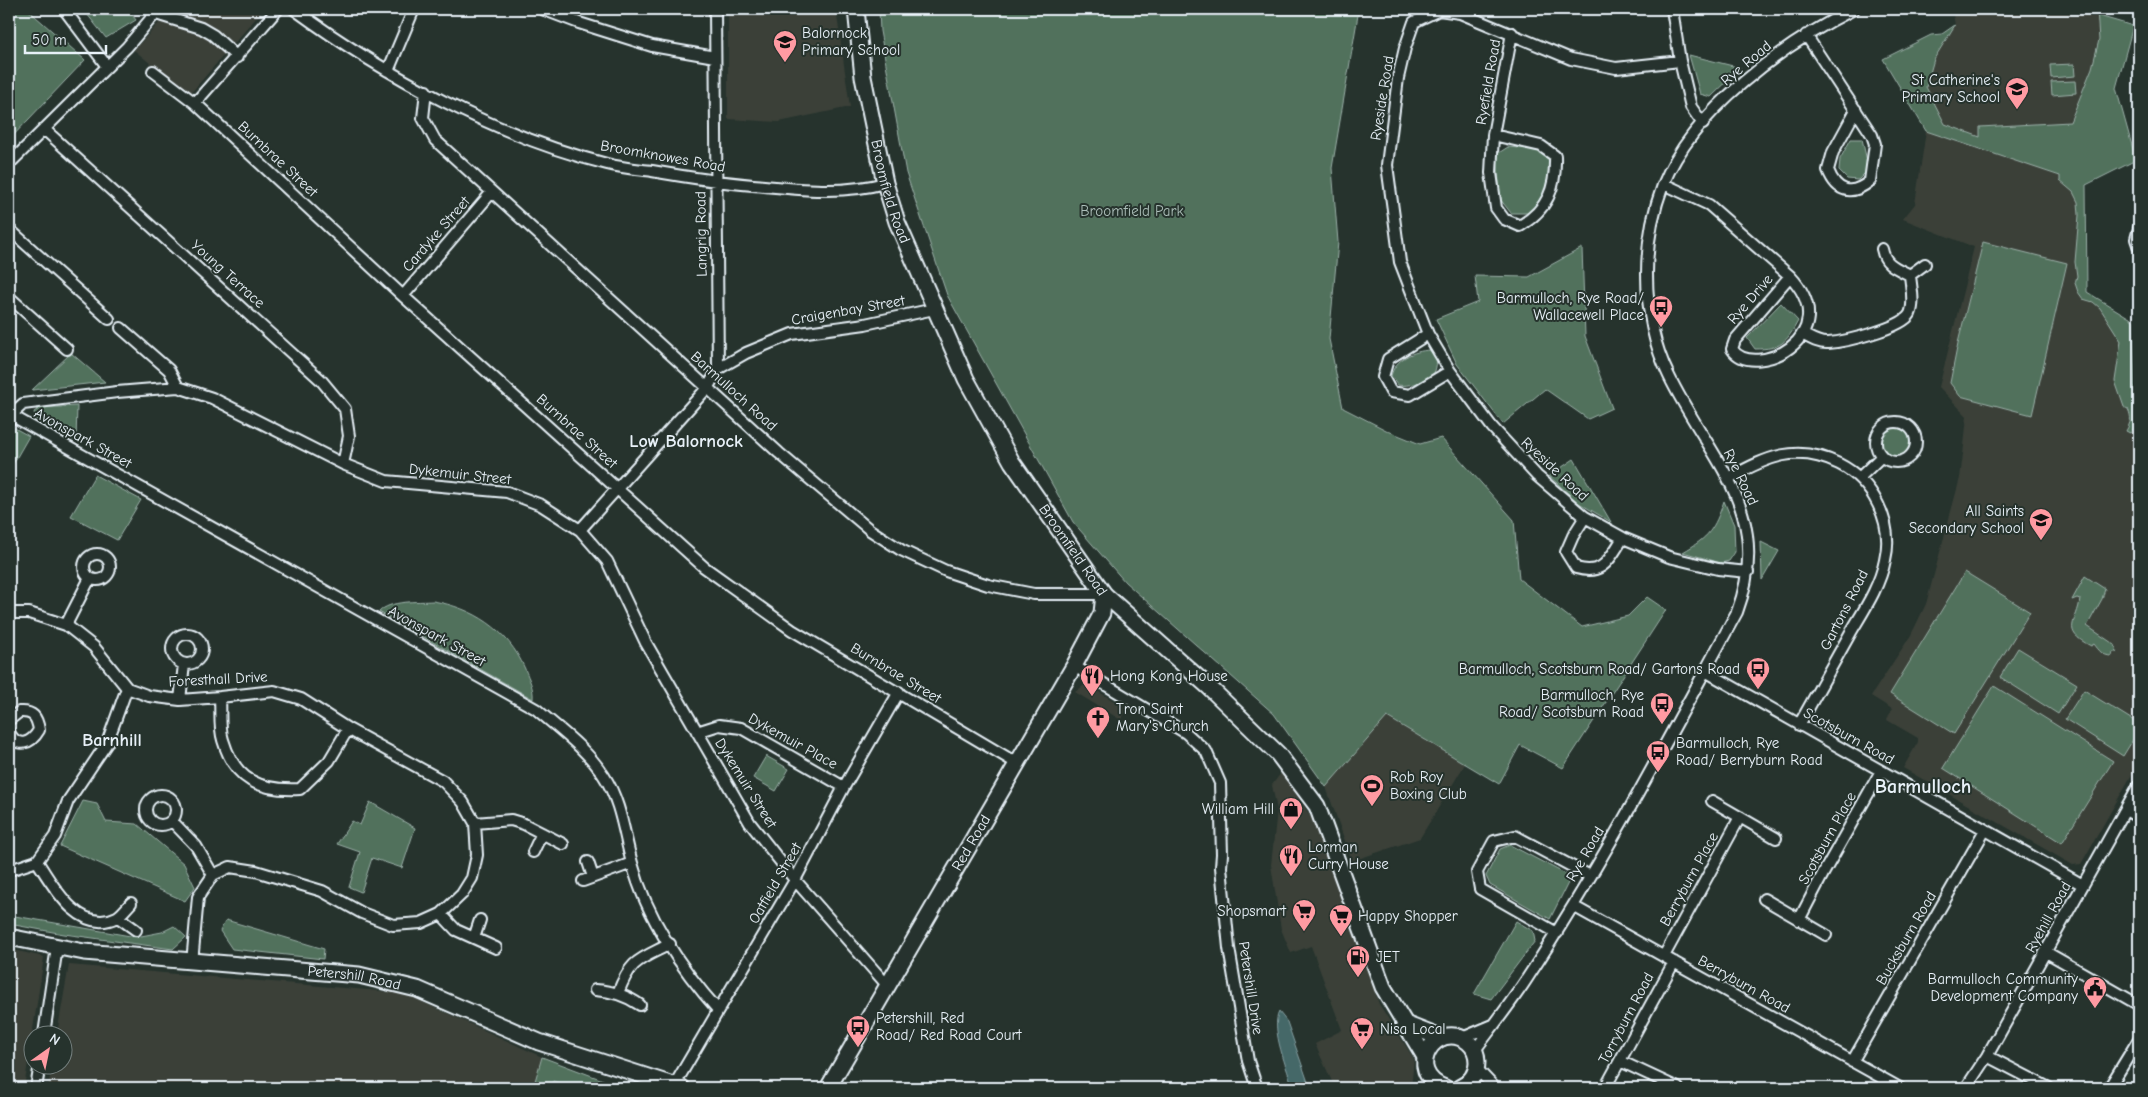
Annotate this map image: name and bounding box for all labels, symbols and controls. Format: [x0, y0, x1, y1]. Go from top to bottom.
scale bar [25, 22, 106, 54]
place label: Balornock Primary School [802, 24, 900, 59]
school or university icon: Balornock Primary School [772, 29, 798, 63]
text: 50 m [32, 31, 67, 49]
street label: Rye Road [1717, 37, 1775, 89]
street label: Ryefield Road [1472, 38, 1504, 126]
street label: Ryeside Road [1366, 54, 1398, 142]
place label: St Catherine's Primary School [1902, 71, 2000, 106]
school or university icon: St Catherine's Primary School [2004, 76, 2030, 110]
street label: Burnbrae Street [234, 117, 322, 201]
street label: Broomknowes Road [599, 136, 727, 176]
street label: Broomfield Road [867, 138, 914, 246]
street label: Langrig Road [691, 191, 711, 277]
street label: Cardyke Street [398, 192, 474, 275]
park label: Broomfield Park [1080, 202, 1184, 220]
street label: Young Terrace [187, 236, 269, 312]
street label: Rye Drive [1723, 270, 1777, 328]
place label: Barmulloch, Rye Road/ Wallacewell Place [1497, 289, 1644, 324]
street label: Craigenbay Street [790, 291, 907, 329]
bus stop icon: Barmulloch, Rye Road/ Wallacewell Place [1648, 294, 1674, 328]
street label: Barmulloch Road [687, 347, 781, 435]
street label: Burnbrae Street [533, 390, 622, 473]
street label: Avonspark Street [31, 404, 135, 473]
district label: Low Balornock [629, 431, 743, 452]
street label: Ryeside Road [1518, 433, 1592, 505]
street label: Rye Road [1720, 446, 1762, 508]
street label: Dykemuir Street [408, 460, 513, 488]
street label: Broomfield Road [1035, 501, 1111, 599]
place label: All Saints Secondary School [1909, 502, 2024, 537]
school or university icon: All Saints Secondary School [2028, 507, 2054, 541]
street label: Gartons Road [1816, 567, 1872, 653]
street label: Avonspark Street [385, 602, 489, 671]
street label: Burnbrae Street [847, 639, 945, 708]
bus stop icon: Barmulloch, Scotsburn Road/ Gartons Road [1745, 656, 1771, 690]
place label: Barmulloch, Scotsburn Road/ Gartons Road [1459, 660, 1740, 678]
restaurant icon: Hong Kong House [1079, 663, 1105, 697]
street label: Foresthall Drive [168, 667, 268, 691]
place label: Hong Kong House [1110, 667, 1228, 685]
place label: Barmulloch, Rye Road/ Scotsburn Road [1499, 686, 1644, 721]
bus stop icon: Barmulloch, Rye Road/ Scotsburn Road [1649, 691, 1675, 725]
place label: Tron Saint Mary's Church [1116, 700, 1209, 735]
street label: Scotsburn Road [1800, 704, 1898, 768]
church icon: Tron Saint Mary's Church [1085, 705, 1111, 739]
street label: Dykemuir Place [745, 709, 841, 773]
district label: Barnhill [82, 730, 142, 751]
place label: Barmulloch, Rye Road/ Berryburn Road [1676, 734, 1823, 769]
street label: Dykemuir Street [711, 735, 781, 832]
bus stop icon: Barmulloch, Rye Road/ Berryburn Road [1645, 739, 1671, 773]
place label: Rob Roy Boxing Club [1390, 768, 1467, 803]
sports icon: Rob Roy Boxing Club [1359, 773, 1385, 807]
district label: Barmulloch [1875, 775, 1971, 798]
street label: Scotsburn Place [1794, 788, 1860, 887]
shop icon: William Hill [1278, 796, 1304, 830]
place label: William Hill [1202, 800, 1274, 818]
street label: Red Road [948, 811, 994, 874]
street label: Rye Road [1562, 823, 1608, 885]
street label: Berryburn Place [1656, 828, 1722, 929]
place label: Lorman Curry House [1308, 838, 1389, 873]
street label: Oatfield Street [745, 839, 806, 927]
restaurant icon: Lorman Curry House [1278, 843, 1304, 877]
street label: Ryehill Road [2021, 878, 2075, 956]
street label: Bucksburn Road [1872, 888, 1940, 988]
supermarket icon: Shopsmart [1291, 898, 1317, 932]
place label: Shopsmart [1217, 902, 1287, 920]
supermarket icon: Happy Shopper [1328, 903, 1354, 937]
place label: Happy Shopper [1358, 907, 1458, 925]
street label: Petershill Drive [1235, 940, 1267, 1036]
fuel station icon: JET [1345, 944, 1371, 978]
place label: JET [1376, 948, 1400, 966]
street label: Berryburn Road [1695, 951, 1793, 1017]
street label: Petershill Road [307, 962, 403, 994]
street label: Torryburn Road [1595, 969, 1657, 1067]
place label: Barmulloch Community Development Company [1928, 970, 2078, 1005]
public building icon: Barmulloch Community Development Company [2082, 975, 2108, 1009]
place label: Petershill, Red Road/ Red Road Court [876, 1009, 1022, 1044]
bus stop icon: Petershill, Red Road/ Red Road Court [845, 1014, 871, 1048]
supermarket icon: Nisa Local [1349, 1016, 1375, 1050]
place label: Nisa Local [1380, 1020, 1446, 1038]
north arrow [22, 1024, 72, 1074]
text: N [46, 1030, 63, 1049]

